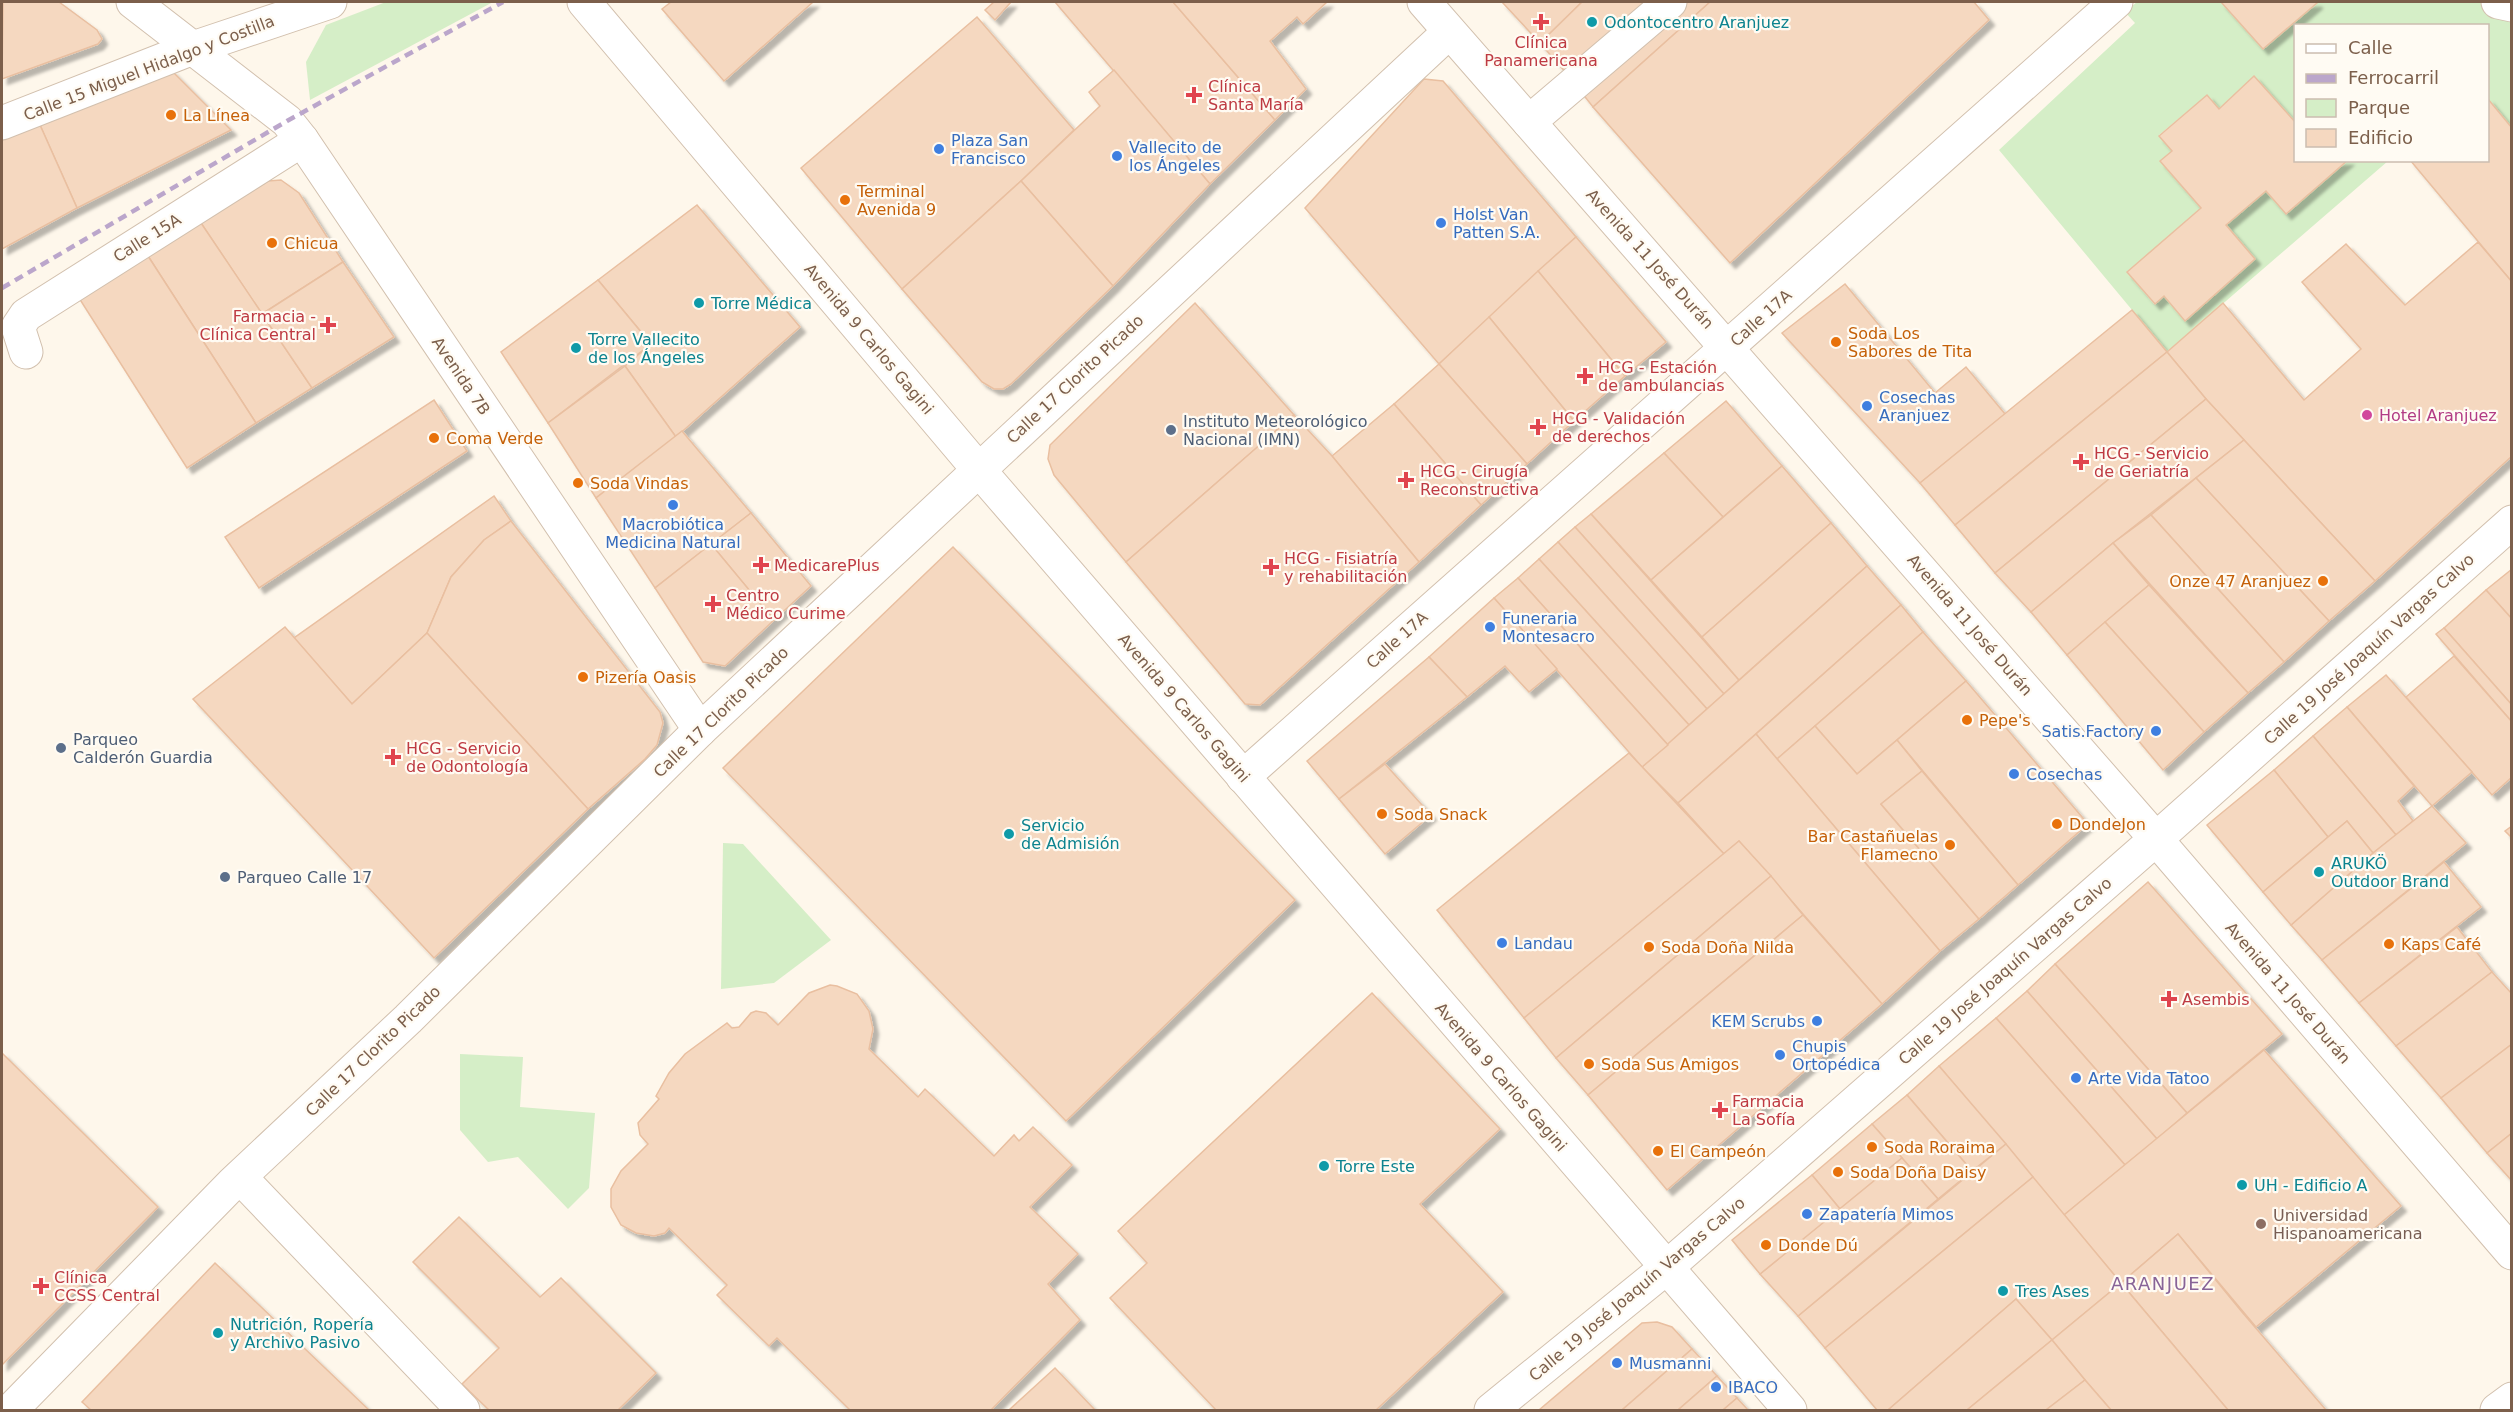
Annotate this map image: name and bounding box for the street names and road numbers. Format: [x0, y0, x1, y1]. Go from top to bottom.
street label: Calle 15 Miguel Hidalgo y Costilla [21, 11, 277, 125]
street label: Avenida 11 José Durán [1582, 185, 1718, 333]
street label: Calle 15A [110, 210, 184, 266]
street label: Avenida 9 Carlos Gagini [800, 260, 938, 418]
street label: Calle 17A [1726, 285, 1796, 351]
street label: Calle 17 Clorito Picado [1003, 311, 1147, 447]
street label: Avenida 7B [428, 333, 494, 419]
street label: Avenida 11 José Durán [1903, 550, 2037, 700]
street label: Calle 19 José Joaquín Vargas Calvo [2260, 550, 2478, 748]
street label: Calle 17A [1362, 607, 1432, 673]
street label: Avenida 9 Carlos Gagini [1114, 630, 1254, 786]
street label: Calle 17 Clorito Picado [650, 643, 792, 781]
street label: Calle 19 José Joaquín Vargas Calvo [1895, 873, 2115, 1069]
street label: Avenida 11 José Durán [2221, 918, 2355, 1068]
street label: Calle 17 Clorito Picado [302, 982, 444, 1120]
street label: Avenida 9 Carlos Gagini [1431, 999, 1571, 1155]
street label: Calle 19 José Joaquín Vargas Calvo [1525, 1193, 1749, 1385]

